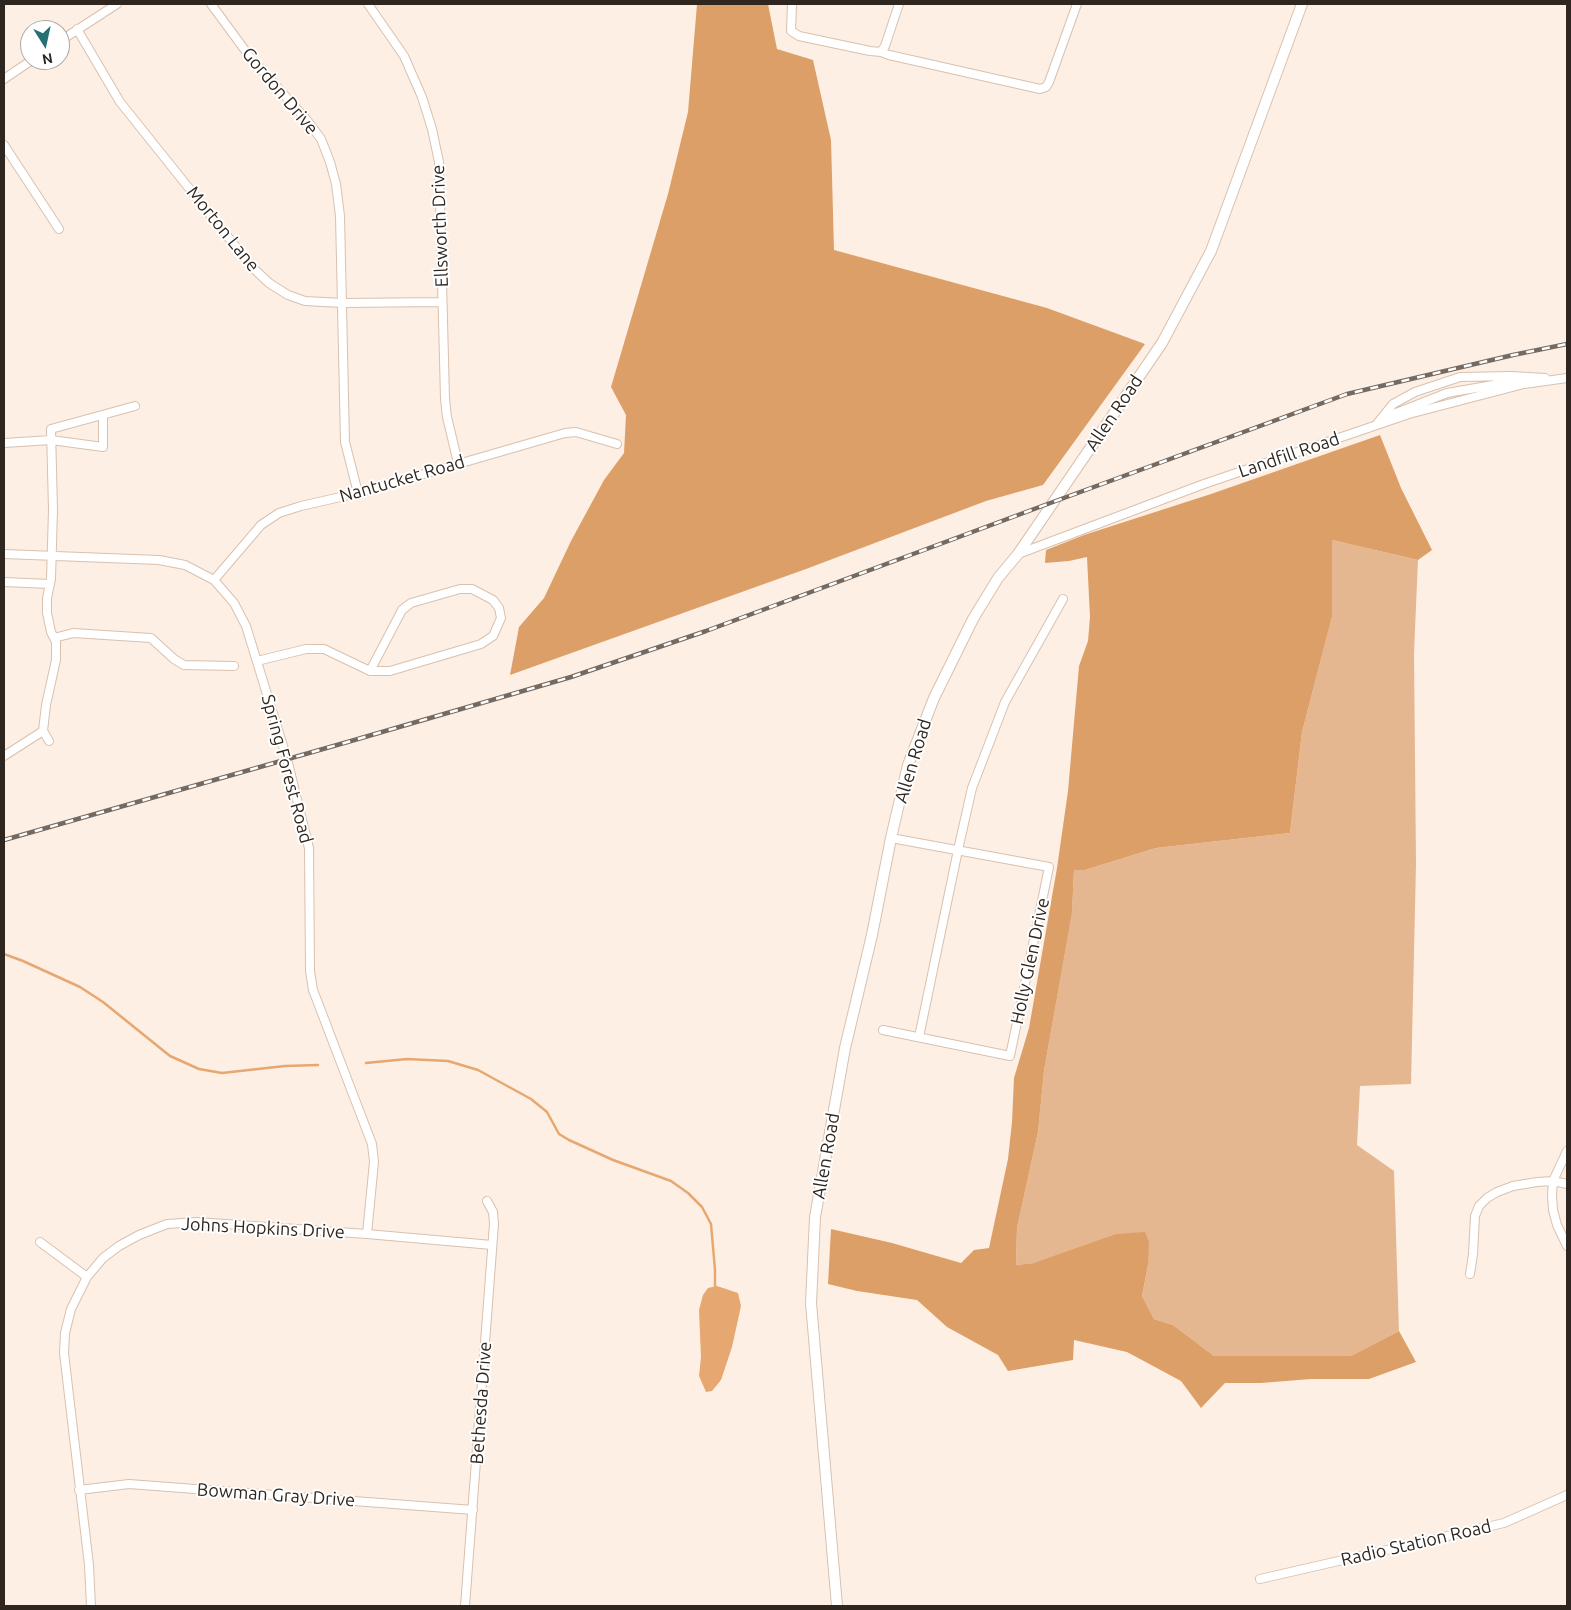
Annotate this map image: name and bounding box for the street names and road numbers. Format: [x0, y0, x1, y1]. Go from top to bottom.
street label: Gordon Drive [237, 43, 323, 139]
street label: Ellsworth Drive [427, 164, 453, 288]
street label: Morton Lane [182, 182, 264, 276]
street label: Allen Road [1081, 371, 1147, 455]
street label: Landfill Road [1236, 428, 1342, 482]
street label: Nantucket Road [337, 451, 467, 507]
street label: Spring Forest Road [257, 692, 317, 846]
street label: Allen Road [890, 716, 936, 806]
street label: Holly Glen Drive [1006, 896, 1054, 1026]
street label: Allen Road [808, 1111, 844, 1201]
street label: Johns Hopkins Drive [181, 1213, 345, 1243]
street label: Bethesda Drive [466, 1341, 496, 1465]
street label: Bowman Gray Drive [196, 1479, 356, 1511]
street label: Radio Station Road [1339, 1515, 1493, 1571]

